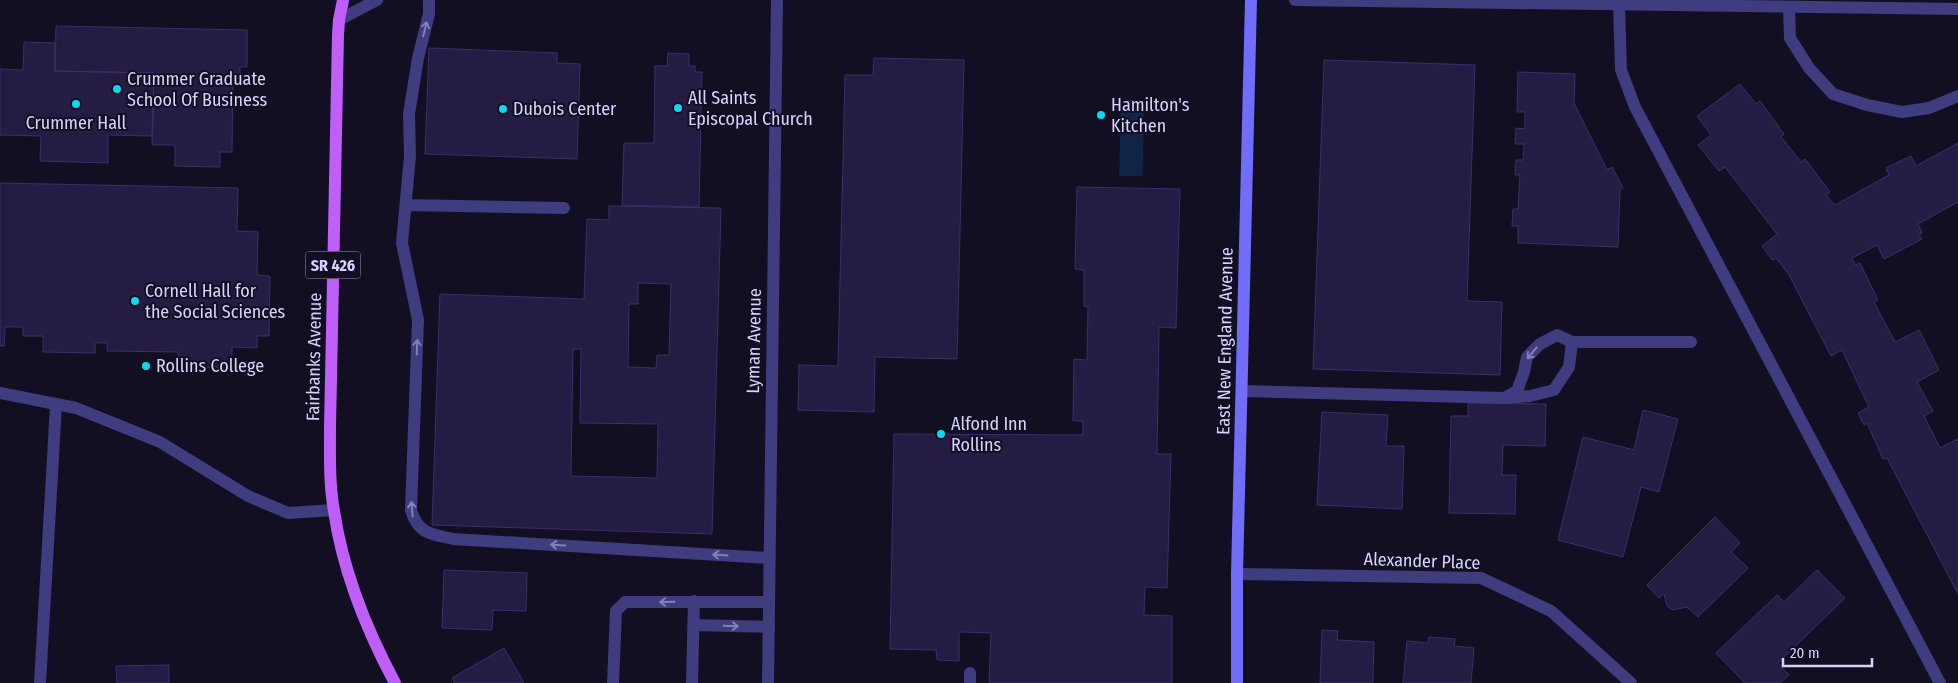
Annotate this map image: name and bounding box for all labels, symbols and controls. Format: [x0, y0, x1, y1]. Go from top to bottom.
one-way arrow [421, 22, 430, 38]
place label: Crummer Graduate School Of Business [127, 68, 267, 111]
marker: Crummer Graduate School Of Business [111, 83, 123, 95]
place label: All Saints Episcopal Church [688, 87, 813, 130]
place label: Hamilton's Kitchen [1111, 94, 1190, 137]
marker: Crummer Hall [70, 98, 82, 110]
place label: Dubois Center [513, 98, 617, 120]
marker: All Saints Episcopal Church [672, 102, 684, 114]
marker: Dubois Center [497, 103, 509, 115]
marker: Hamilton's Kitchen [1095, 109, 1107, 121]
place label: Crummer Hall [26, 112, 127, 134]
street label: East New England Avenue [1212, 247, 1238, 435]
road number: SR 426 [306, 252, 360, 278]
place label: Cornell Hall for the Social Sciences [145, 280, 286, 323]
street label: Lyman Avenue [742, 288, 766, 394]
street label: Fairbanks Avenue [302, 292, 326, 421]
marker: Cornell Hall for the Social Sciences [129, 295, 141, 307]
one-way arrow [412, 339, 422, 355]
one-way arrow [1526, 347, 1537, 360]
place label: Rollins College [156, 355, 264, 377]
marker: Rollins College [140, 360, 152, 372]
place label: Alfond Inn Rollins [951, 413, 1027, 456]
marker: Alfond Inn Rollins [935, 428, 947, 440]
one-way arrow [408, 501, 417, 517]
one-way arrow [551, 540, 567, 549]
street label: Alexander Place [1363, 548, 1481, 574]
one-way arrow [713, 550, 729, 559]
one-way arrow [660, 597, 676, 607]
one-way arrow [722, 621, 739, 631]
scale bar [1783, 636, 1872, 668]
text: 20 m [1790, 644, 1820, 662]

